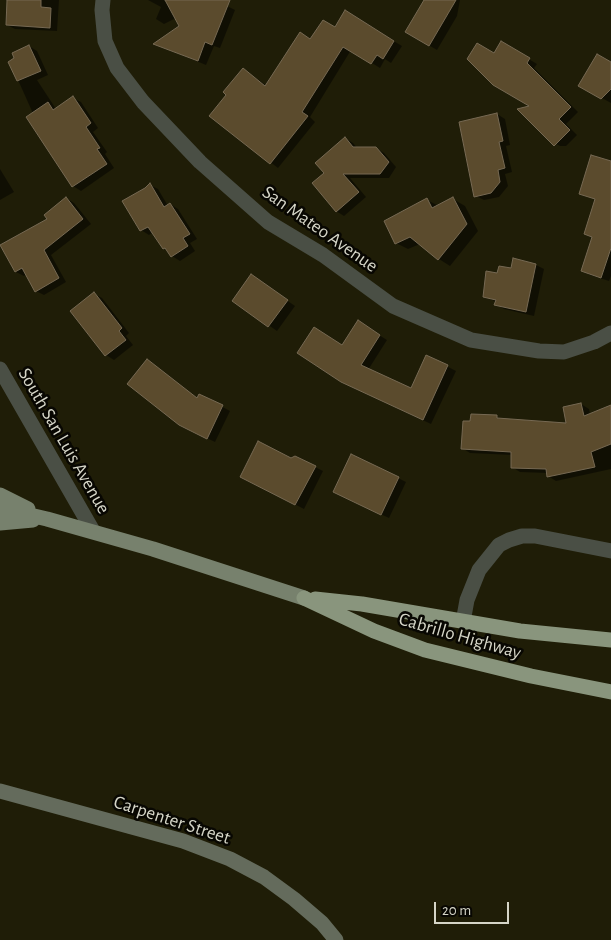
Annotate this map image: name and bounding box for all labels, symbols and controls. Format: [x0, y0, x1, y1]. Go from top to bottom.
street label: San Mateo Avenue [258, 181, 382, 277]
street label: South San Luis Avenue [13, 364, 115, 518]
street label: Cabrillo Highway [396, 608, 524, 664]
street label: Carpenter Street [111, 790, 233, 850]
scale bar [436, 892, 511, 924]
text: 20 m [442, 903, 471, 918]

